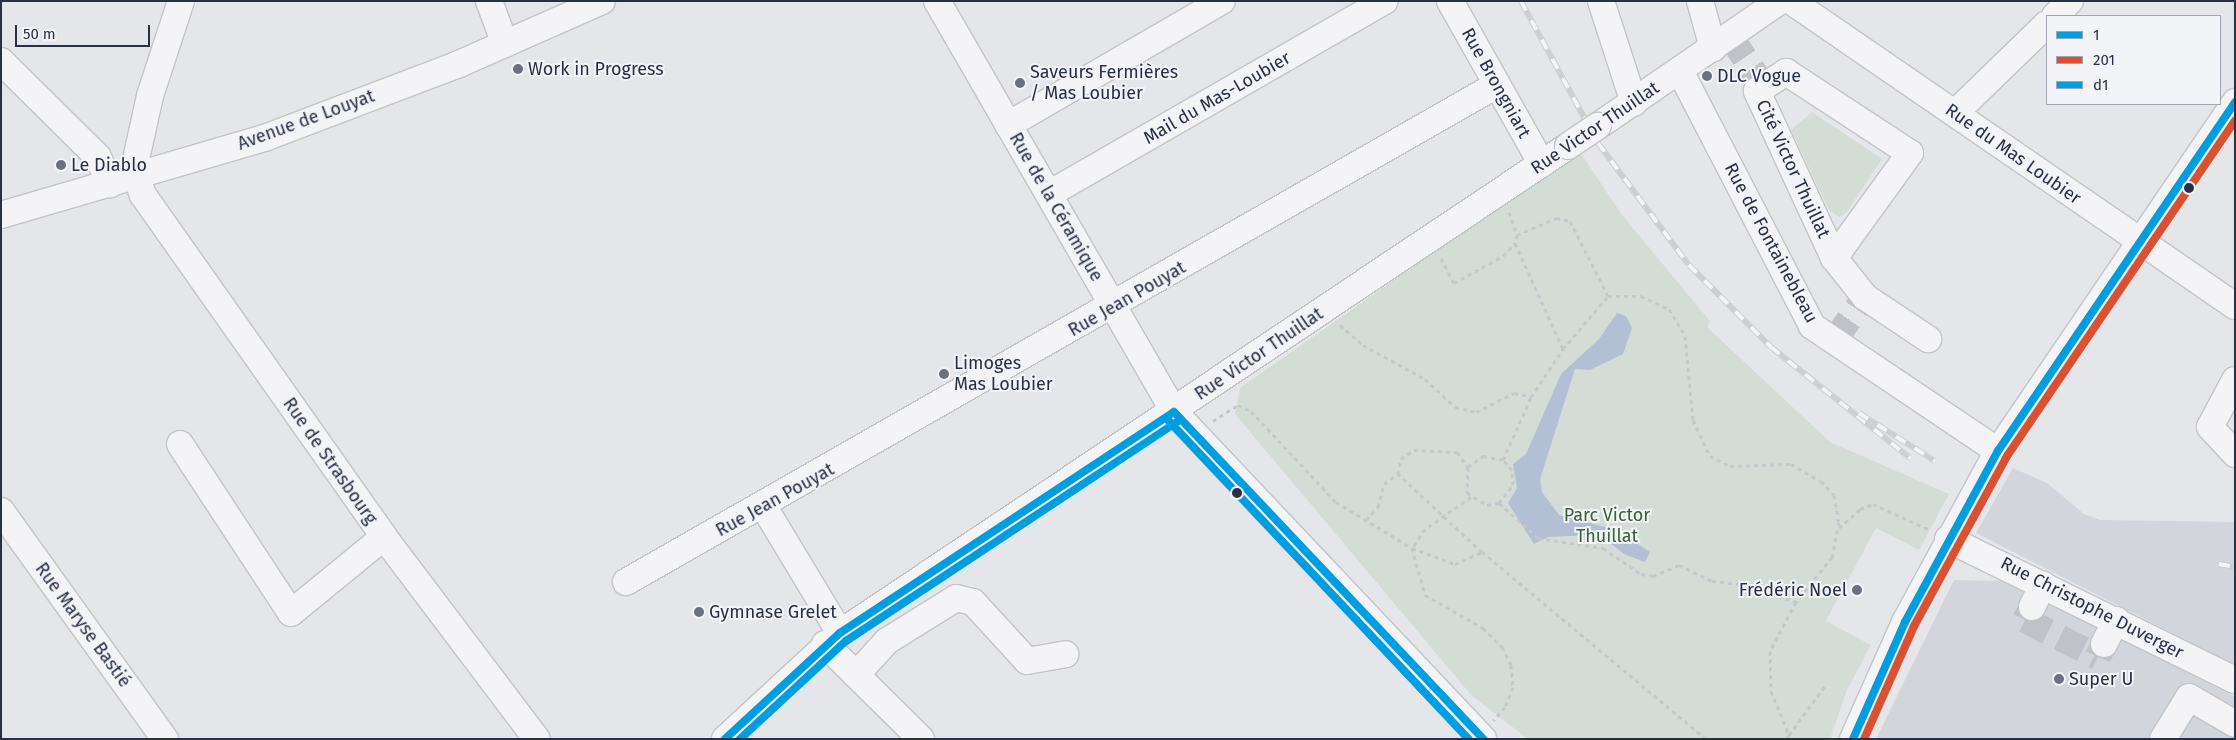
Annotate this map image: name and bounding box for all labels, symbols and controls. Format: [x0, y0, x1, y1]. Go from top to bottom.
scale bar [18, 15, 152, 47]
legend [2046, 15, 2221, 105]
street label: Rue Brongniart [1457, 24, 1535, 142]
text: 50 m [23, 25, 56, 43]
text: 1 [2093, 26, 2100, 44]
street label: Mail du Mas-Loubier [1140, 47, 1294, 149]
text: 201 [2093, 51, 2115, 69]
place label: Work in Progress [528, 58, 664, 80]
place label: Saveurs Fermières / Mas Loubier [1030, 62, 1178, 104]
marker: Work in Progress [512, 63, 524, 75]
place label: DLC Vogue [1717, 65, 1801, 87]
marker: DLC Vogue [1701, 70, 1713, 82]
text: d1 [2093, 76, 2108, 94]
marker: Saveurs Fermières / Mas Loubier [1014, 77, 1026, 89]
street label: Rue Victor Thuillat [1527, 77, 1663, 179]
street label: Avenue de Louyat [235, 85, 377, 155]
street label: Cité Victor Thuillat [1751, 96, 1835, 242]
street label: Rue du Mas Loubier [1941, 99, 2085, 209]
street label: Rue de la Céramique [1005, 129, 1107, 285]
place label: Le Diablo [71, 154, 147, 176]
marker: Le Diablo [55, 159, 67, 171]
street label: Rue de Fontainebleau [1720, 159, 1822, 327]
unlabelled marker [2184, 183, 2194, 193]
street label: Rue Jean Pouyat [1064, 257, 1190, 341]
street label: Rue Victor Thuillat [1191, 303, 1327, 405]
place label: Limoges Mas Loubier [954, 353, 1053, 396]
marker: Limoges Mas Loubier [938, 368, 950, 380]
street label: Rue de Strasbourg [278, 394, 382, 528]
street label: Rue Jean Pouyat [712, 459, 838, 541]
unlabelled marker [1232, 488, 1242, 498]
park label: Parc Victor Thuillat [1564, 505, 1650, 548]
street label: Rue Christophe Duverger [1997, 552, 2187, 664]
street label: Rue Maryse Bastié [31, 558, 135, 692]
place label: Frédéric Noel [1739, 579, 1847, 601]
marker: Frédéric Noel [1851, 584, 1863, 596]
place label: Gymnase Grelet [709, 601, 837, 623]
marker: Gymnase Grelet [693, 606, 705, 618]
place label: Super U [2069, 668, 2133, 690]
marker: Super U [2053, 673, 2065, 685]

